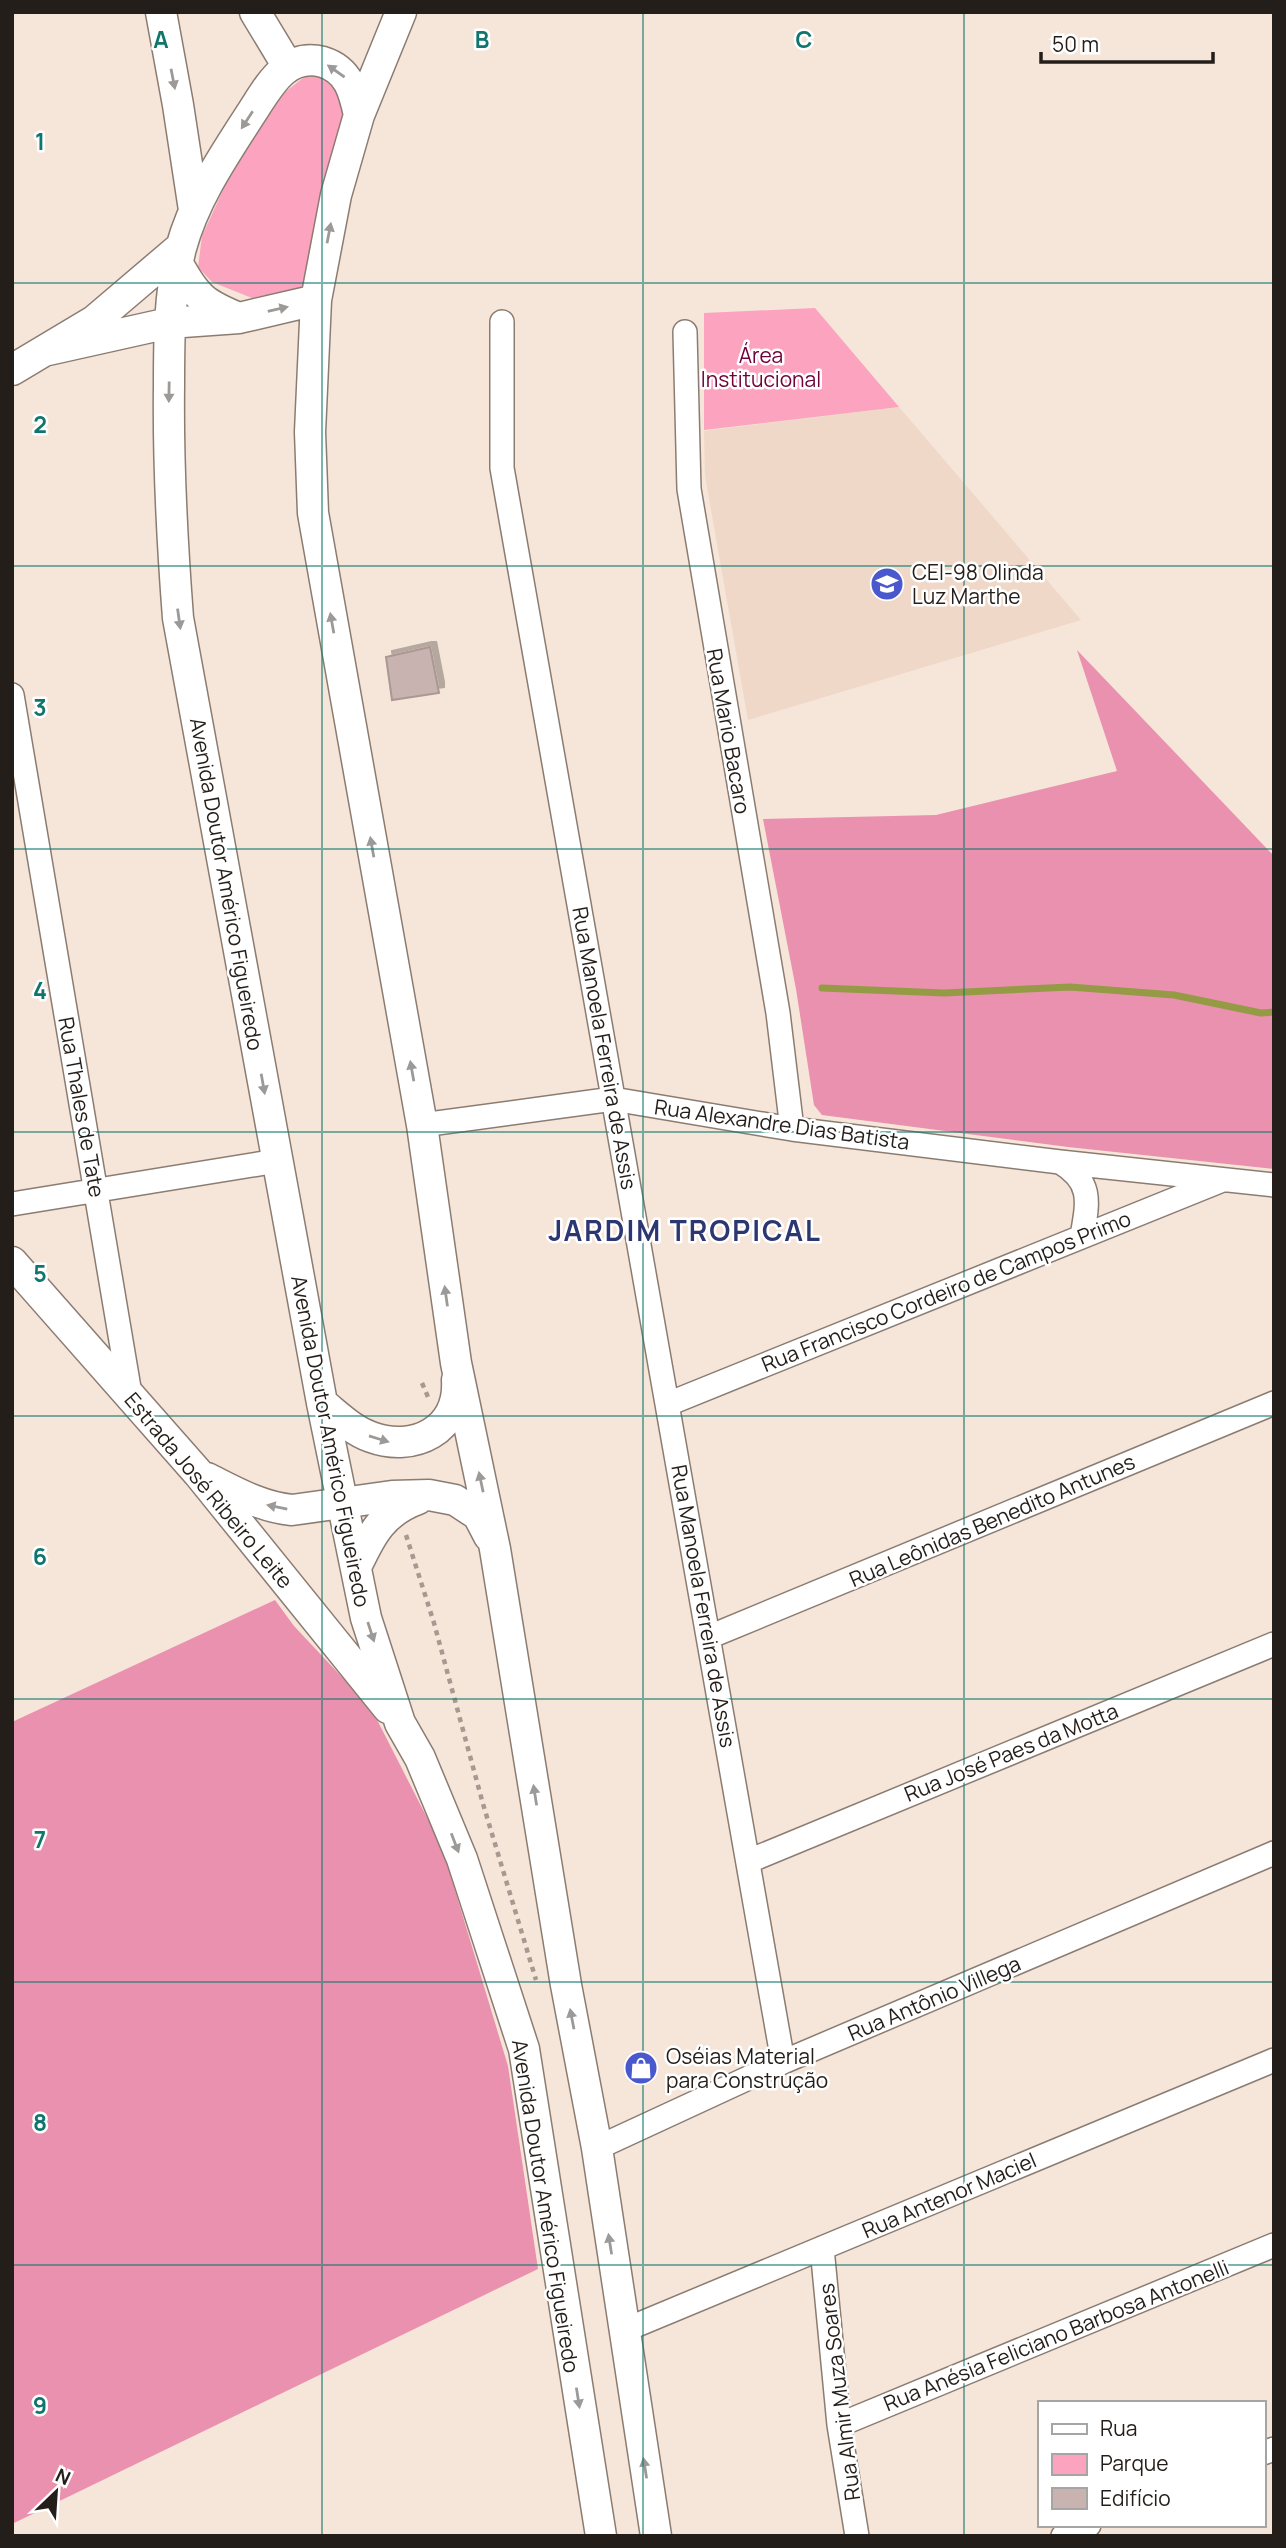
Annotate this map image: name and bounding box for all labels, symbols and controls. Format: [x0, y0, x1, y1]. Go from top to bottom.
scale bar [1041, 21, 1212, 65]
text: A [153, 23, 169, 55]
text: B [475, 23, 489, 55]
text: C [796, 23, 813, 55]
text: 50 m [1052, 30, 1099, 58]
one-way arrow [326, 64, 346, 77]
one-way arrow [168, 68, 179, 90]
one-way arrow [240, 111, 254, 129]
text: 1 [35, 125, 45, 157]
one-way arrow [324, 222, 335, 244]
one-way arrow [267, 303, 289, 314]
park label: Área Institucional [701, 341, 821, 393]
one-way arrow [163, 381, 174, 403]
text: 2 [33, 408, 47, 440]
place label: CEI-98 Olinda Luz Marthe [912, 558, 1044, 610]
school or university icon: CEI-98 Olinda Luz Marthe [868, 565, 906, 603]
one-way arrow [174, 608, 185, 630]
one-way arrow [326, 612, 337, 634]
street label: Rua Mario Bacaro [701, 646, 757, 816]
text: 3 [33, 691, 47, 723]
street label: Avenida Doutor Américo Figueiredo [184, 715, 270, 1053]
one-way arrow [366, 836, 377, 858]
street label: Rua Manoela Ferreira de Assis [566, 904, 644, 1192]
text: 4 [33, 974, 47, 1006]
street label: Rua Thales de Tate [52, 1015, 112, 1199]
one-way arrow [406, 1060, 417, 1082]
one-way arrow [258, 1073, 269, 1095]
street label: Rua Alexandre Dias Batista [653, 1092, 911, 1156]
street label: Rua Francisco Cordeiro de Campos Primo [757, 1204, 1135, 1378]
district label: JARDIM TROPICAL [548, 1211, 822, 1249]
text: 5 [33, 1257, 47, 1289]
street label: Avenida Doutor Américo Figueiredo [285, 1273, 377, 1609]
one-way arrow [441, 1285, 452, 1307]
street label: Estrada José Ribeiro Leite [119, 1386, 299, 1594]
one-way arrow [369, 1435, 390, 1445]
street label: Rua Leônidas Benedito Antunes [845, 1447, 1139, 1593]
street label: Rua Manoela Ferreira de Assis [665, 1462, 743, 1750]
one-way arrow [476, 1471, 487, 1493]
one-way arrow [266, 1502, 288, 1513]
text: 6 [33, 1540, 47, 1572]
one-way arrow [366, 1622, 377, 1643]
street label: Rua José Paes da Motta [900, 1696, 1122, 1808]
one-way arrow [529, 1784, 540, 1806]
text: 7 [34, 1823, 46, 1855]
one-way arrow [450, 1832, 461, 1853]
street label: Rua Antônio Villega [843, 1949, 1025, 2047]
one-way arrow [567, 2008, 578, 2030]
street label: Avenida Doutor Américo Figueiredo [506, 2037, 586, 2375]
place label: Oséias Material para Construção [666, 2042, 828, 2094]
shop icon: Oséias Material para Construção [622, 2049, 660, 2087]
text: 8 [33, 2106, 47, 2138]
street label: Rua Antenor Maciel [858, 2146, 1040, 2244]
one-way arrow [604, 2232, 615, 2254]
street label: Rua Anésia Feliciano Barbosa Antonelli [879, 2253, 1233, 2417]
street label: Rua Almir Muza Soares [812, 2282, 866, 2502]
one-way arrow [573, 2387, 584, 2409]
text: 9 [33, 2389, 47, 2421]
legend [1038, 2401, 1265, 2527]
text: Rua [1100, 2414, 1137, 2442]
text: Parque [1100, 2449, 1169, 2477]
north arrow [21, 2457, 91, 2527]
one-way arrow [640, 2457, 651, 2479]
text: N [52, 2462, 75, 2491]
text: Edifício [1100, 2484, 1171, 2512]

